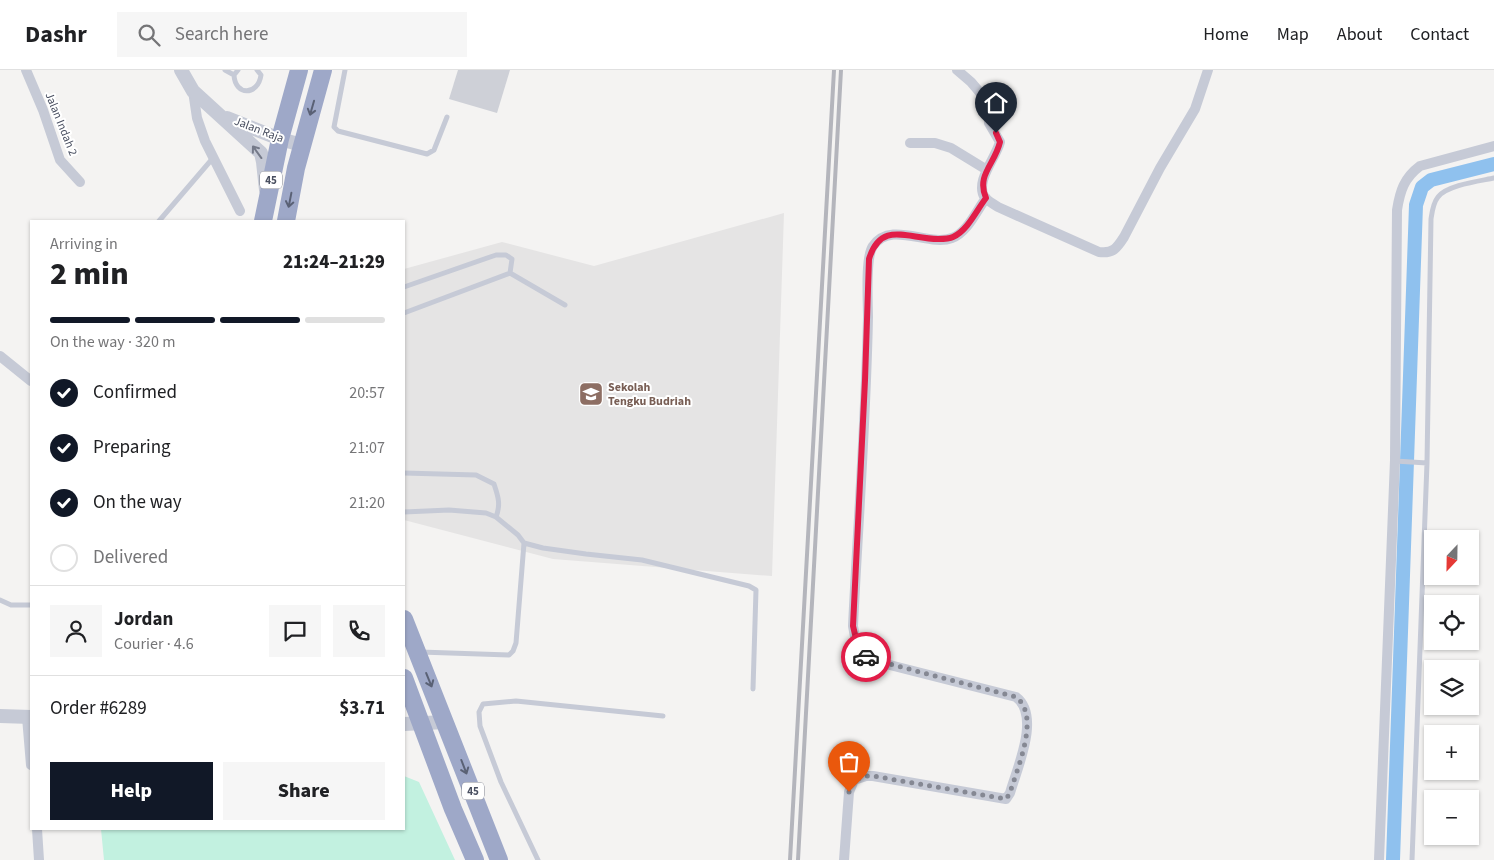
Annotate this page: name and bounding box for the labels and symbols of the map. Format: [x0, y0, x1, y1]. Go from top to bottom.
pin [975, 82, 1017, 133]
street label: Jalan Indah 2 [41, 90, 81, 158]
one-way arrow [307, 99, 317, 115]
street label: Jalan Raja [232, 113, 286, 147]
one-way arrow [252, 145, 263, 158]
road number: 45 [260, 172, 282, 188]
one-way arrow [284, 192, 294, 208]
place label: Sekolah Tengku Budriah [608, 379, 691, 410]
school or university icon: Sekolah Tengku Budriah [578, 381, 604, 407]
north arrow [1424, 530, 1479, 585]
courier [841, 632, 891, 682]
one-way arrow [424, 672, 434, 687]
pin [828, 741, 870, 792]
one-way arrow [459, 759, 469, 774]
road number: 45 [462, 782, 484, 799]

